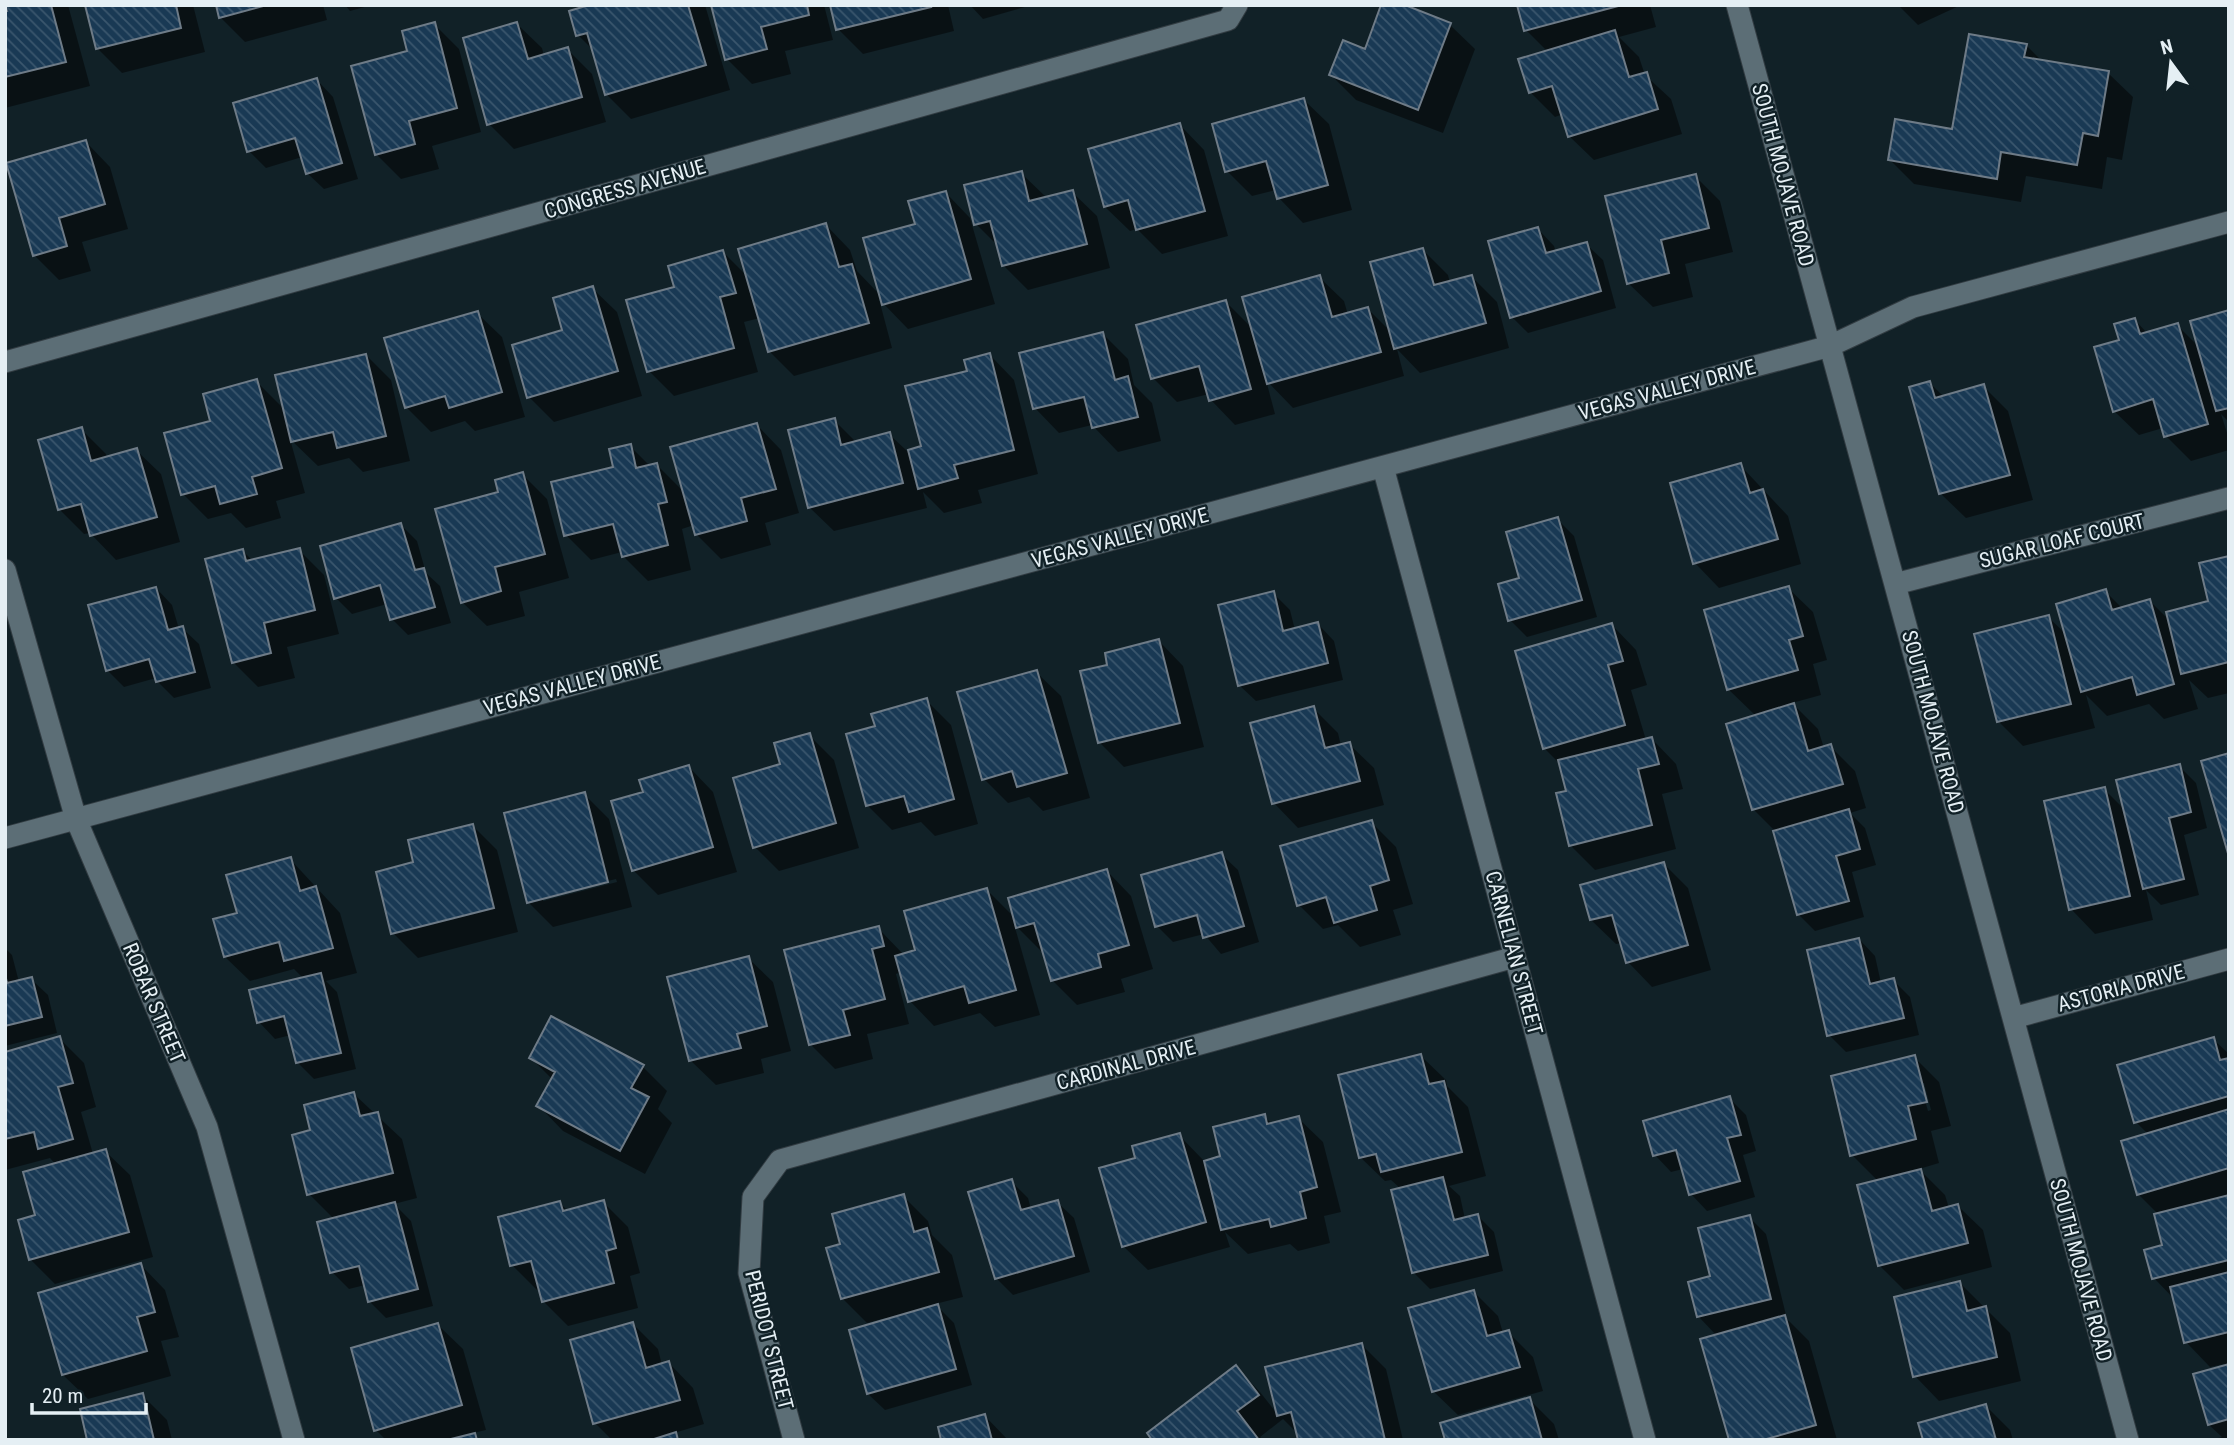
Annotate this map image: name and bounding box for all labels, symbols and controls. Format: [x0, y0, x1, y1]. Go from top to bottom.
north arrow [2136, 28, 2206, 98]
text: N [2158, 34, 2175, 60]
street label: SOUTH MOJAVE ROAD [1747, 81, 1819, 269]
street label: CONGRESS AVENUE [542, 154, 708, 224]
street label: VEGAS VALLEY DRIVE [1576, 355, 1758, 425]
street label: VEGAS VALLEY DRIVE [1029, 503, 1211, 573]
street label: SUGAR LOAF COURT [1977, 509, 2147, 573]
street label: SOUTH MOJAVE ROAD [1897, 628, 1969, 816]
street label: VEGAS VALLEY DRIVE [481, 650, 663, 720]
street label: CARNELIAN STREET [1481, 868, 1547, 1038]
street label: ROBAR STREET [118, 939, 190, 1067]
street label: ASTORIA DRIVE [2055, 960, 2187, 1016]
street label: CARDINAL DRIVE [1054, 1035, 1198, 1095]
street label: SOUTH MOJAVE ROAD [2045, 1176, 2117, 1364]
street label: PERIDOT STREET [740, 1268, 798, 1412]
scale bar [32, 1372, 145, 1416]
text: 20 m [42, 1384, 83, 1408]

